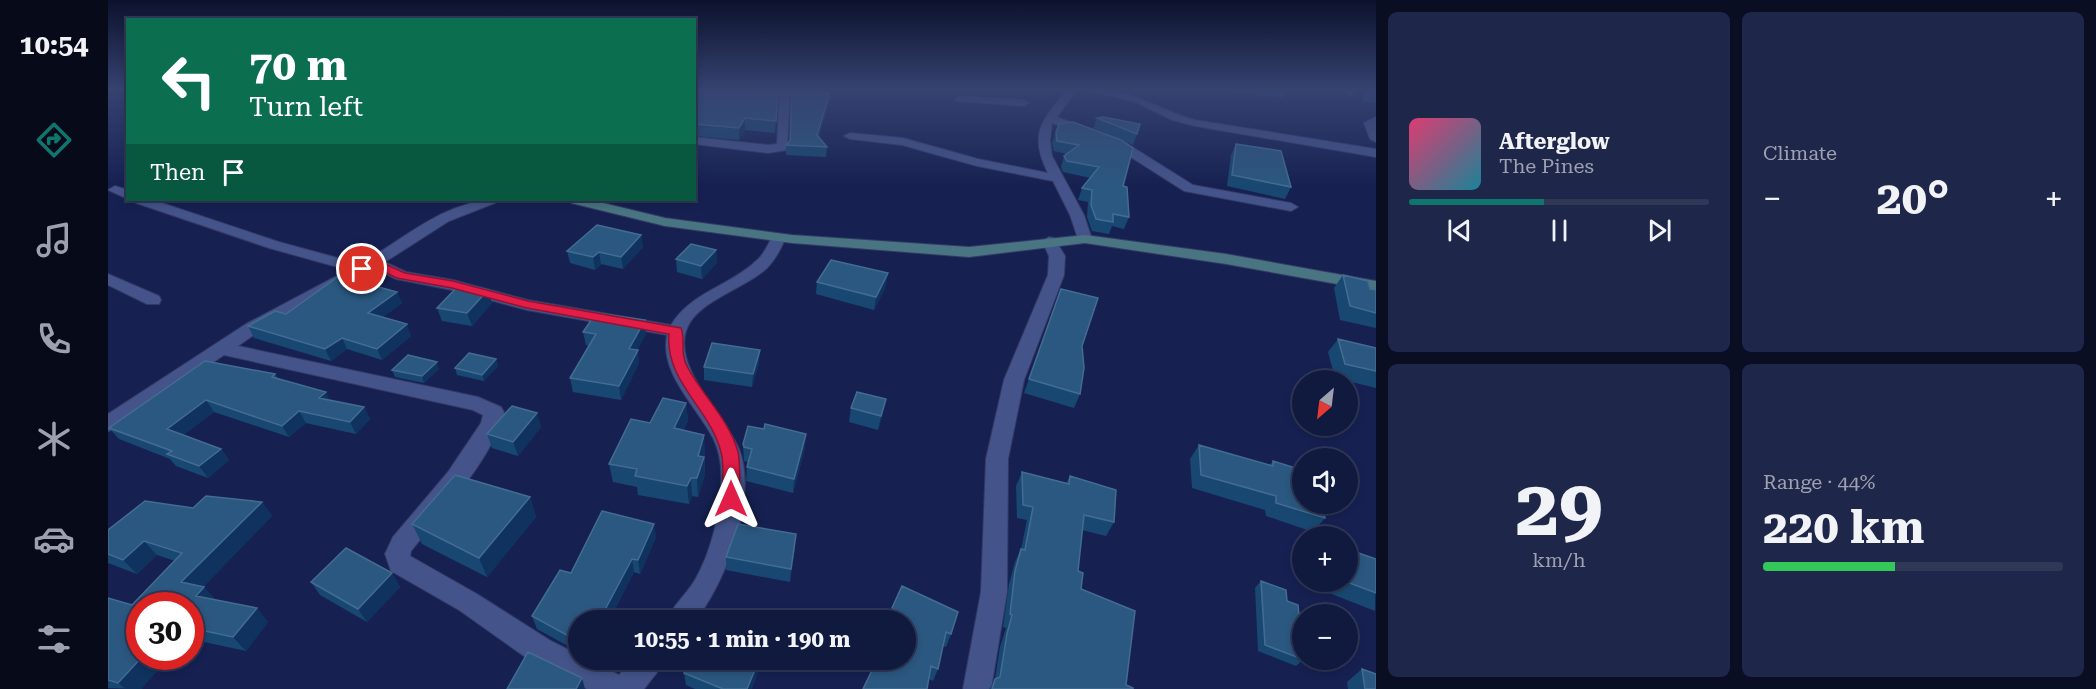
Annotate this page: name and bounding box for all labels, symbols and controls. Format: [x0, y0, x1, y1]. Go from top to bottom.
text: 10:54 [20, 29, 88, 61]
text: 70 m [249, 41, 347, 90]
icon: left [150, 42, 228, 120]
text: Turn left [249, 91, 363, 123]
icon: directions [33, 119, 75, 161]
text: Afterglow [1499, 129, 1610, 154]
text: Climate [1763, 141, 1837, 165]
text: The Pines [1499, 154, 1594, 178]
icon: arrive [217, 156, 250, 189]
text: Then [150, 160, 205, 185]
text: 20° [1877, 172, 1949, 225]
text: − [1763, 179, 1781, 218]
text: + [2045, 179, 2063, 218]
icon: previous [1443, 214, 1476, 247]
icon: pause [1543, 214, 1576, 247]
icon: next [1643, 214, 1676, 247]
icon: music [33, 219, 75, 261]
pin [336, 243, 387, 294]
icon: arrive [345, 252, 378, 285]
icon: phone [33, 318, 75, 360]
north arrow [1292, 370, 1358, 436]
map controls [1292, 370, 1358, 670]
icon: climate [33, 418, 75, 460]
button: sound [1292, 448, 1358, 514]
text: 29 [1515, 463, 1603, 554]
position arrow [699, 467, 763, 531]
text: Range · 44% [1763, 470, 1875, 494]
text: 220 km [1763, 501, 1924, 554]
icon: car [33, 518, 75, 560]
button: + [1292, 526, 1358, 592]
text: km/h [1532, 548, 1586, 572]
speed limit sign: 30 [126, 592, 204, 670]
button: − [1292, 604, 1358, 670]
icon: filters [33, 618, 75, 660]
text: 10:55 · 1 min · 190 m [633, 627, 851, 652]

